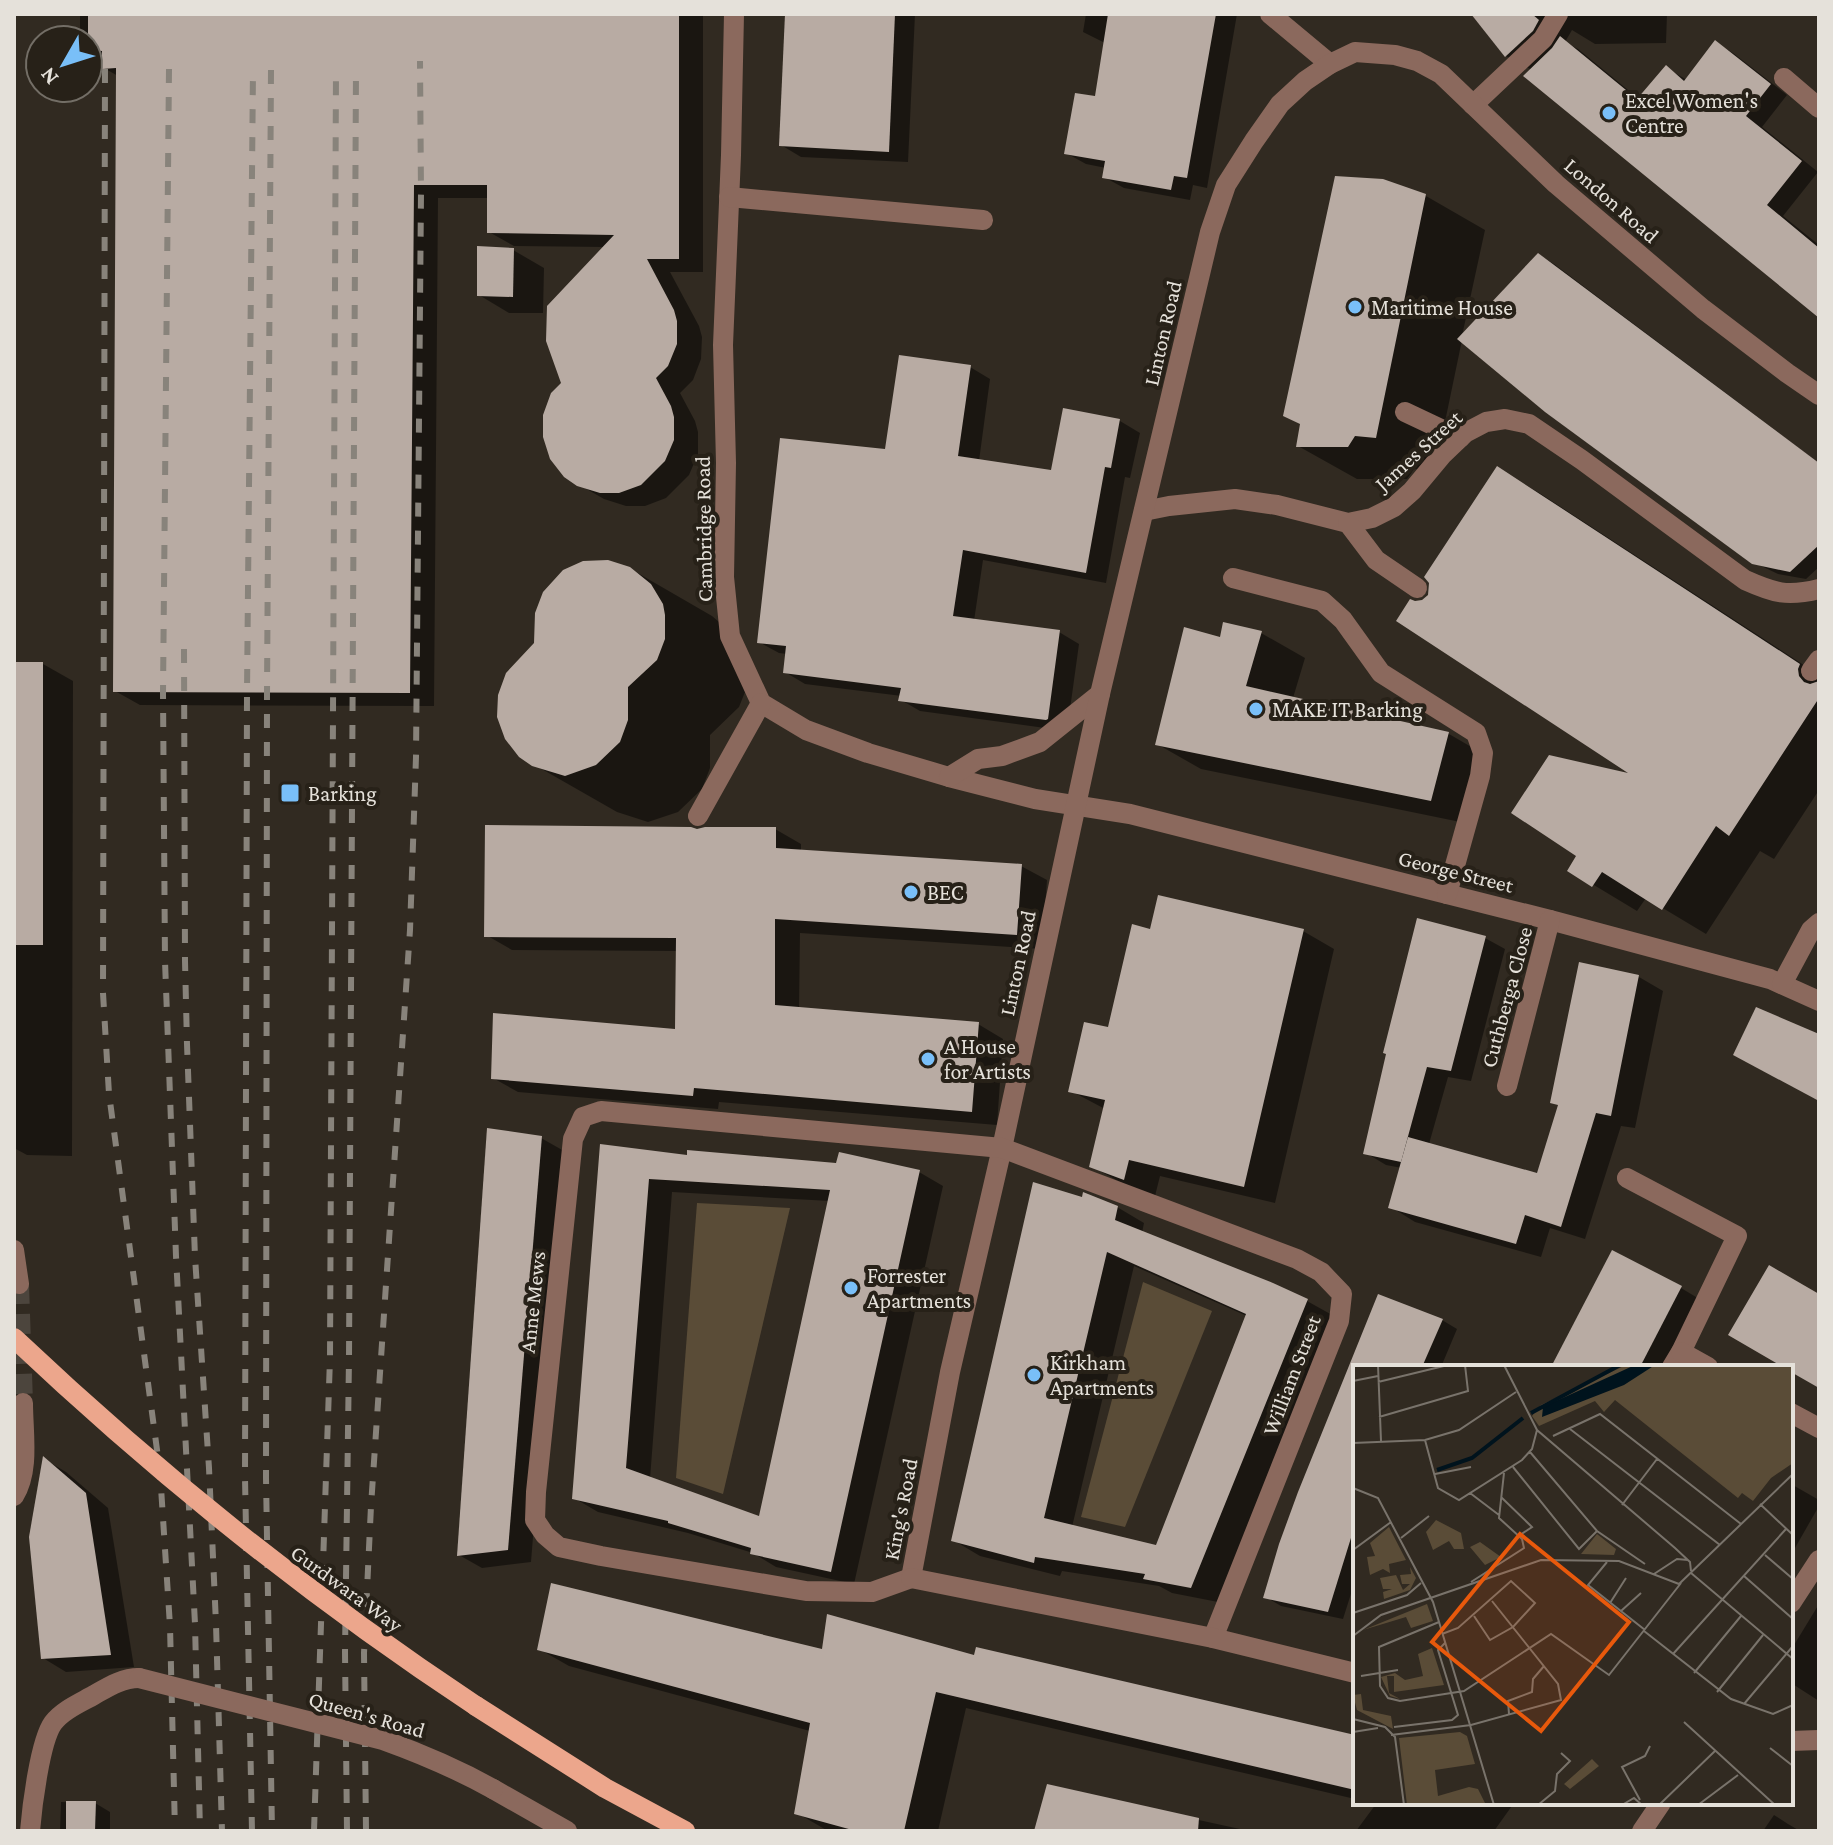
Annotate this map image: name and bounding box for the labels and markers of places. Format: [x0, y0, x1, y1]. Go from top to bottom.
place label: Excel Women's Centre [1625, 88, 1758, 138]
marker: Excel Women's Centre [1600, 104, 1618, 122]
place label: Maritime House [1371, 295, 1513, 320]
marker: Maritime House [1346, 298, 1364, 316]
place label: MAKE IT Barking [1272, 697, 1423, 722]
marker: MAKE IT Barking [1247, 700, 1265, 718]
place label: Barking [308, 781, 377, 806]
marker: Barking [279, 782, 301, 804]
place label: BEC [927, 880, 964, 905]
marker: BEC [902, 883, 920, 901]
place label: A House for Artists [944, 1034, 1031, 1084]
marker: A House for Artists [919, 1050, 937, 1068]
place label: Forrester Apartments [867, 1263, 971, 1313]
marker: Forrester Apartments [842, 1279, 860, 1297]
place label: Kirkham Apartments [1050, 1350, 1154, 1400]
marker: Kirkham Apartments [1025, 1366, 1043, 1384]

